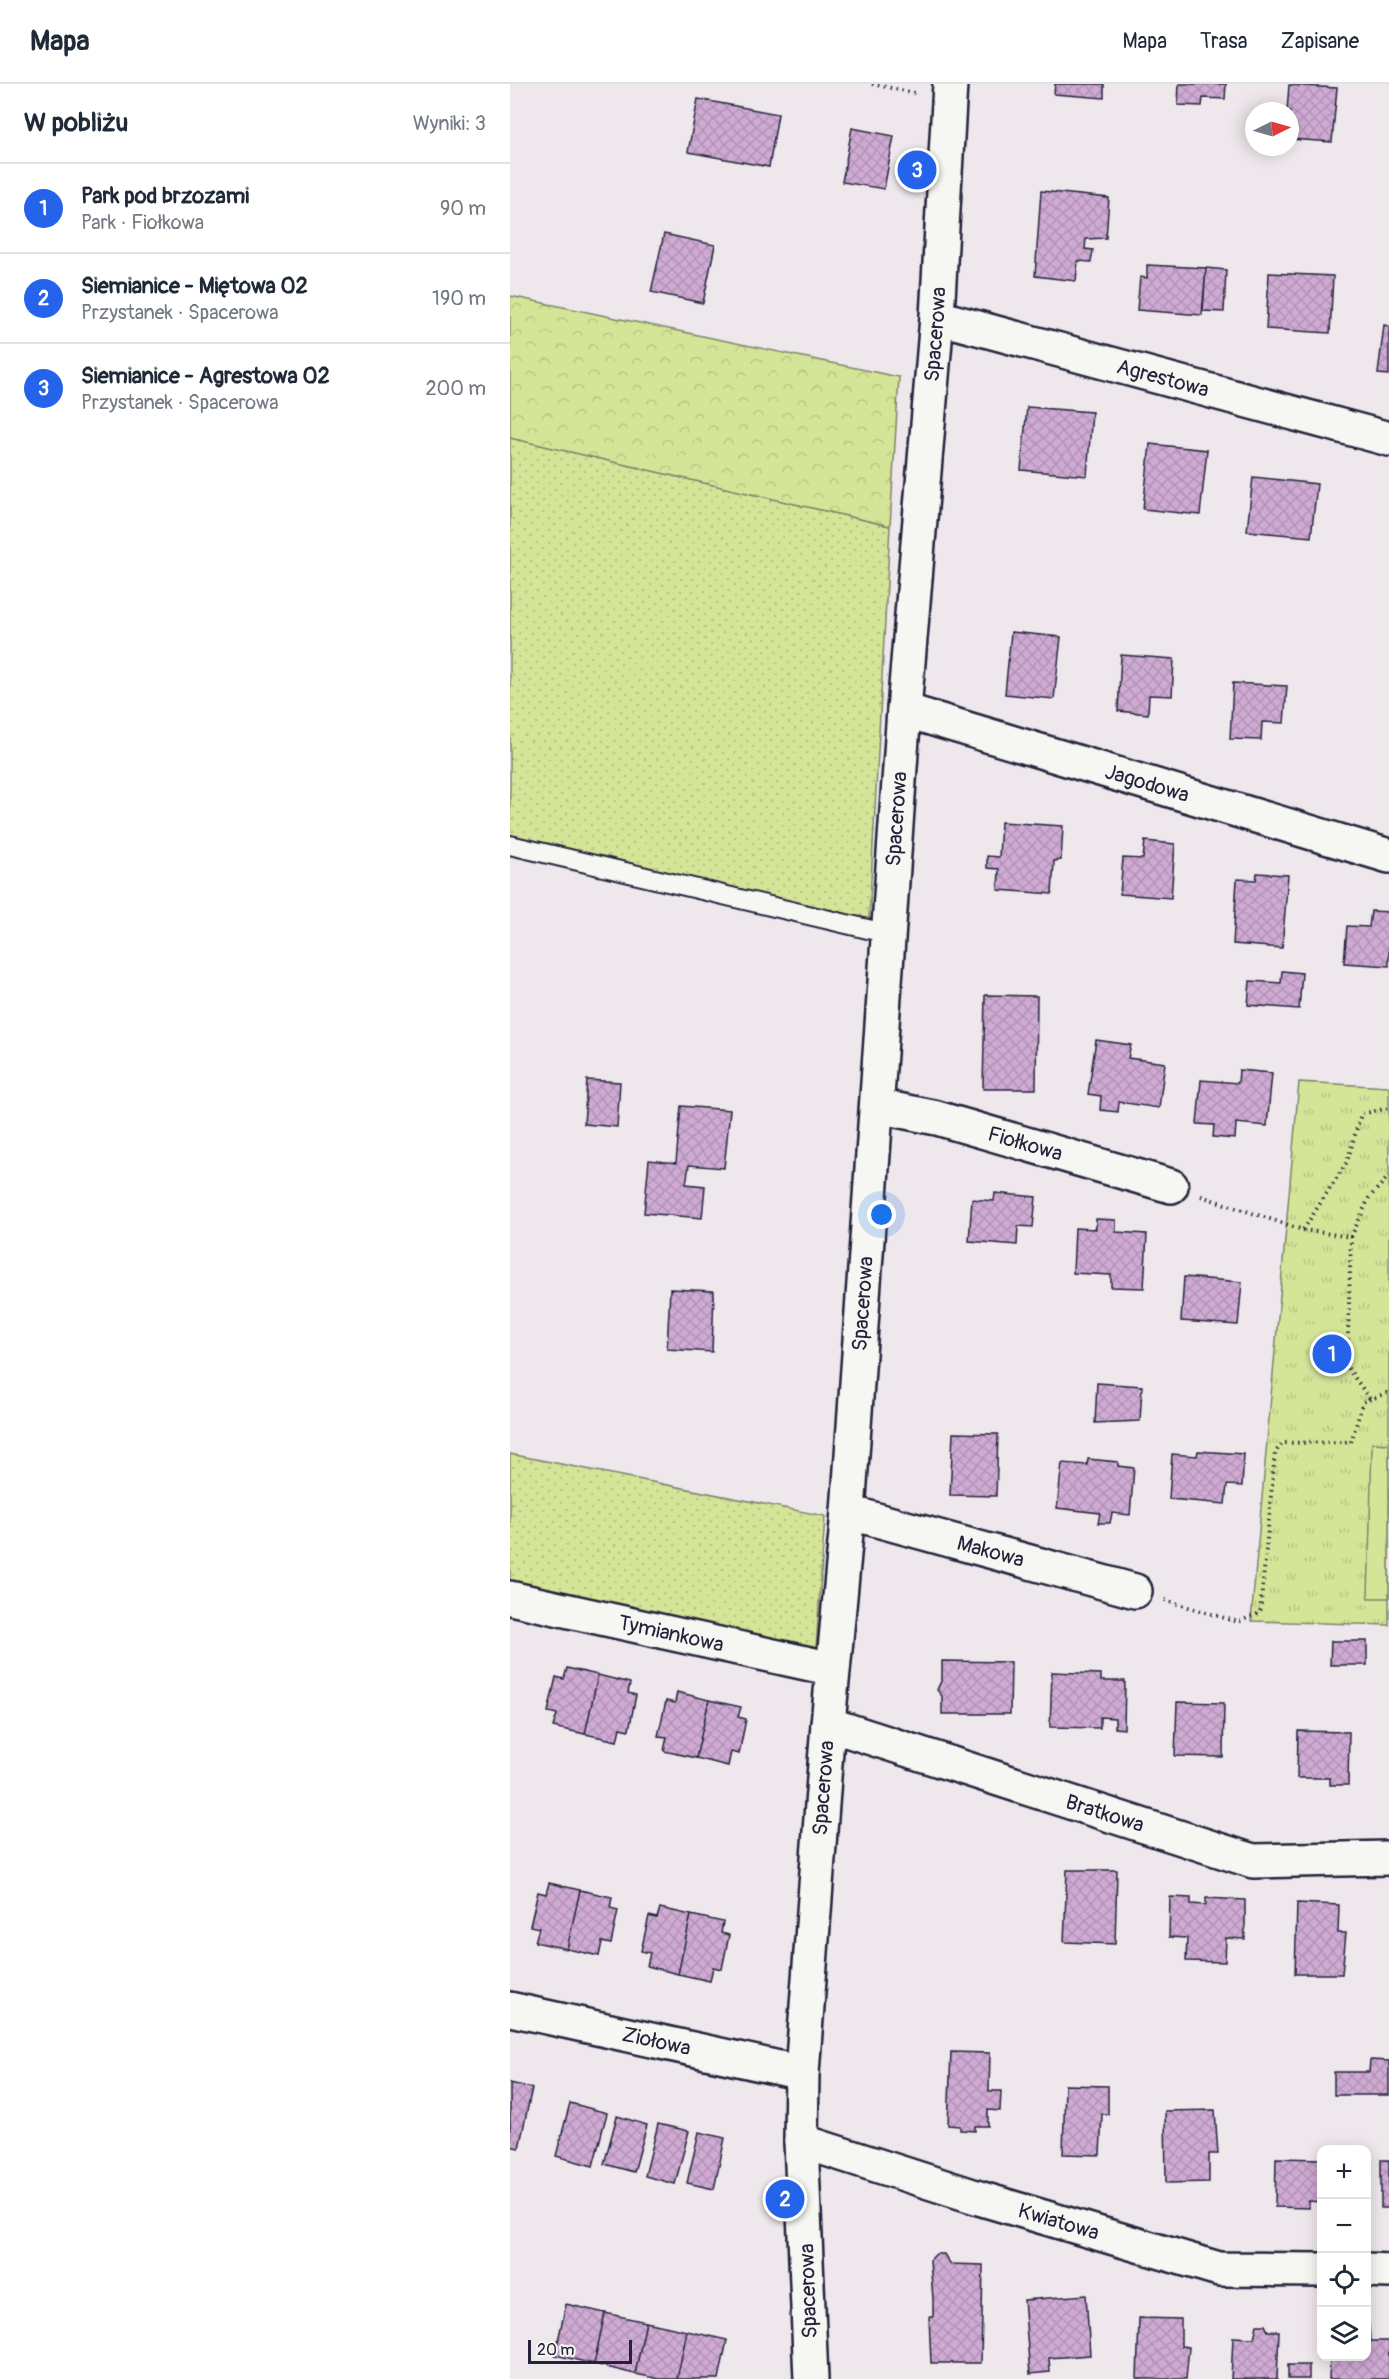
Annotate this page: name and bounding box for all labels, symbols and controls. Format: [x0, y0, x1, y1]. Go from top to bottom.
text: Mapa [30, 24, 89, 59]
text: Mapa [1122, 28, 1167, 55]
text: Trasa [1200, 28, 1248, 55]
text: Zapisane [1281, 28, 1359, 55]
north arrow [1245, 102, 1299, 156]
text: W pobliżu [24, 107, 128, 139]
text: Wyniki: 3 [413, 111, 486, 136]
pin: 3 [898, 148, 936, 193]
text: Park pod brzozami [81, 182, 249, 210]
text: 1 [40, 196, 47, 221]
text: 90 m [440, 196, 486, 221]
text: Park · Fiołkowa [81, 210, 204, 235]
text: Siemianice - Miętowa 02 [81, 272, 308, 300]
text: 2 [38, 286, 49, 311]
text: 190 m [432, 286, 486, 311]
street label: Spacerowa [919, 286, 953, 383]
text: Przystanek · Spacerowa [81, 300, 279, 325]
street label: Agrestowa [1114, 353, 1212, 404]
text: Siemianice - Agrestowa 02 [81, 362, 330, 390]
text: 3 [38, 376, 49, 401]
text: 200 m [425, 376, 486, 401]
text: Przystanek · Spacerowa [81, 390, 279, 415]
street label: Jagodowa [1102, 758, 1192, 809]
street label: Spacerowa [880, 770, 914, 867]
street label: Fiołkowa [984, 1120, 1066, 1168]
your location [867, 1200, 896, 1229]
street label: Spacerowa [846, 1255, 880, 1352]
pin: 1 [1312, 1332, 1352, 1376]
street label: Makowa [954, 1530, 1027, 1574]
street label: Tymiankowa [616, 1609, 726, 1659]
street label: Spacerowa [807, 1740, 841, 1836]
street label: Bratkowa [1062, 1789, 1147, 1839]
street label: Ziołowa [620, 2021, 693, 2062]
map controls [1317, 2145, 1371, 2361]
button: + [1317, 2145, 1371, 2199]
pin: 2 [766, 2176, 804, 2222]
street label: Kwiatowa [1015, 2197, 1102, 2247]
button: − [1317, 2199, 1371, 2253]
street label: Spacerowa [793, 2243, 824, 2339]
button: locate [1317, 2253, 1371, 2307]
button: layers [1317, 2307, 1371, 2361]
scale bar [528, 2337, 632, 2364]
text: 20 m [537, 2340, 575, 2360]

